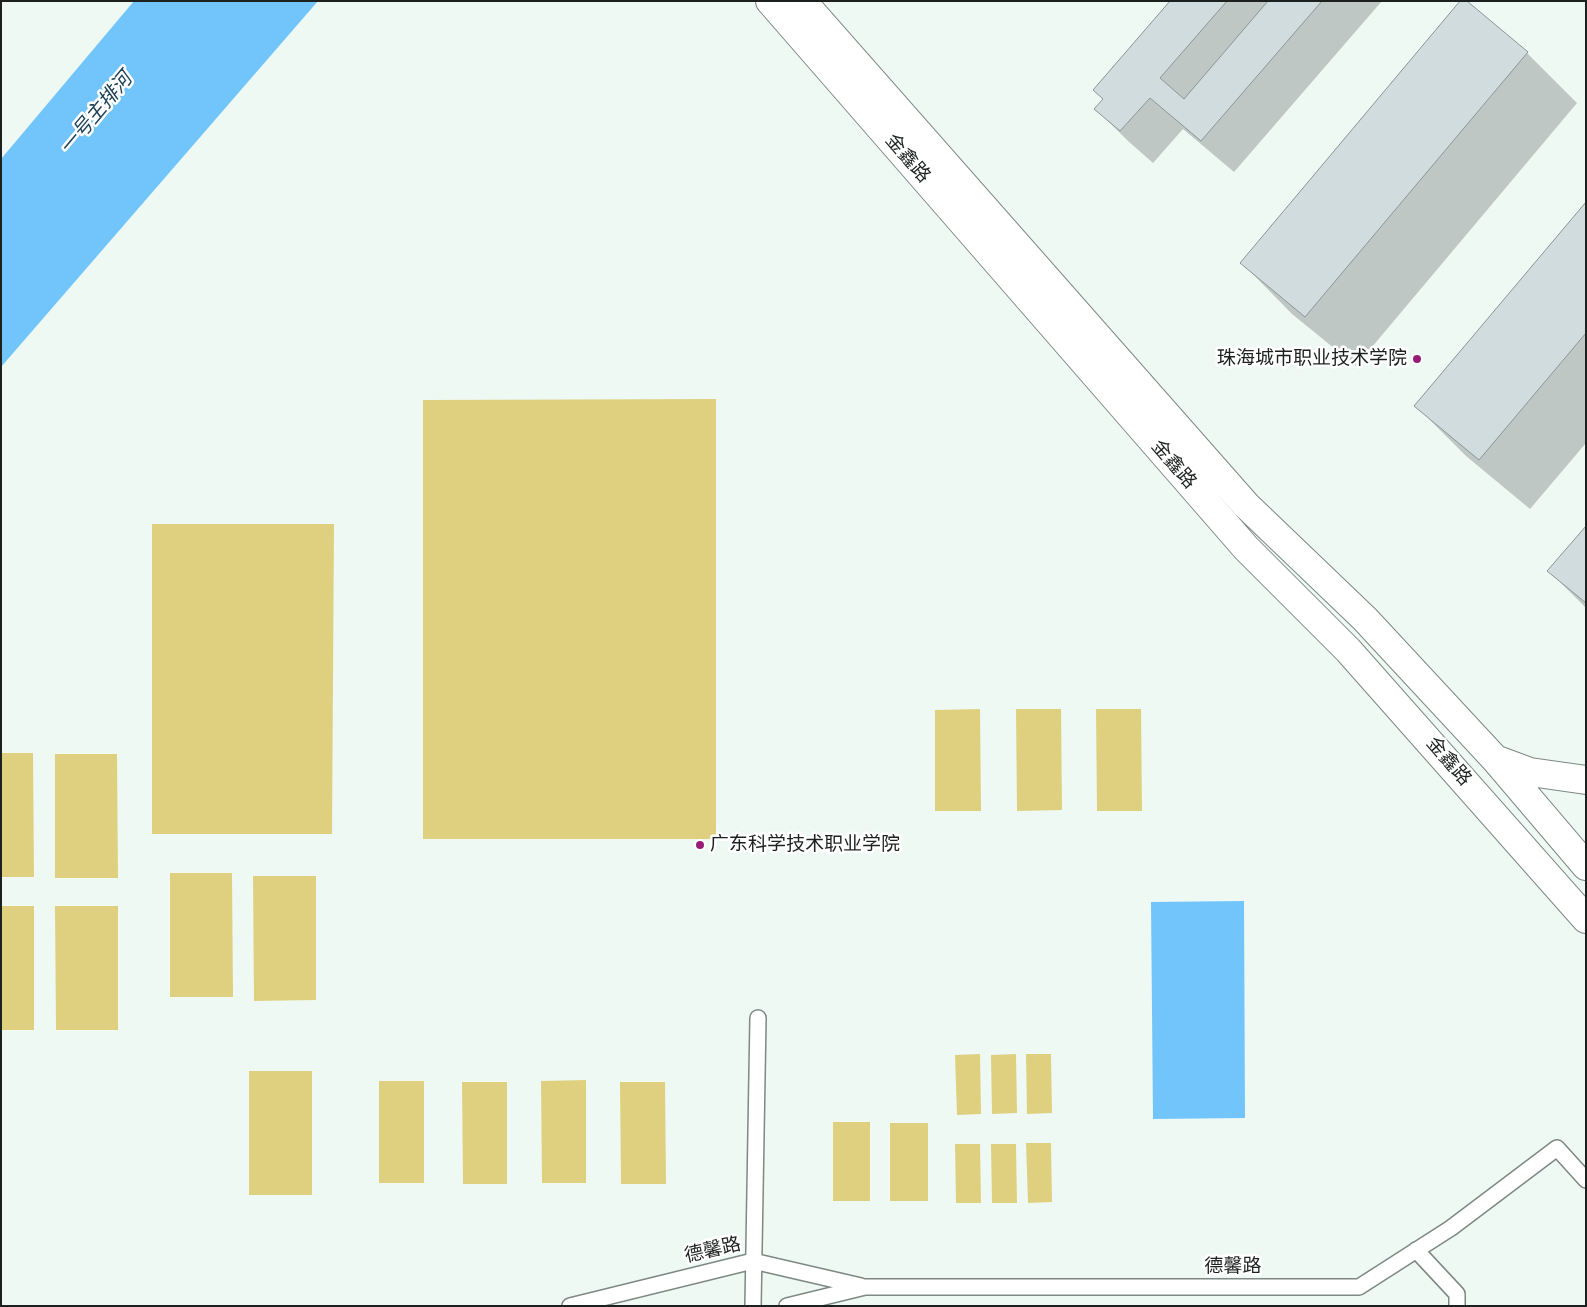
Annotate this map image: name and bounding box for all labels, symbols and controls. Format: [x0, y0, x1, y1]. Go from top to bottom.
water label: 一号主排河 [56, 68, 138, 160]
street label: 金鑫路 [880, 130, 934, 188]
place label: 珠海城市职业技术学院 [1217, 348, 1407, 370]
marker: 珠海城市职业技术学院 [1411, 353, 1423, 365]
street label: 金鑫路 [1146, 436, 1200, 494]
street label: 金鑫路 [1421, 733, 1475, 791]
place label: 广东科学技术职业学院 [710, 834, 900, 856]
marker: 广东科学技术职业学院 [694, 839, 706, 851]
street label: 德馨路 [683, 1233, 743, 1269]
street label: 德馨路 [1205, 1256, 1261, 1278]

